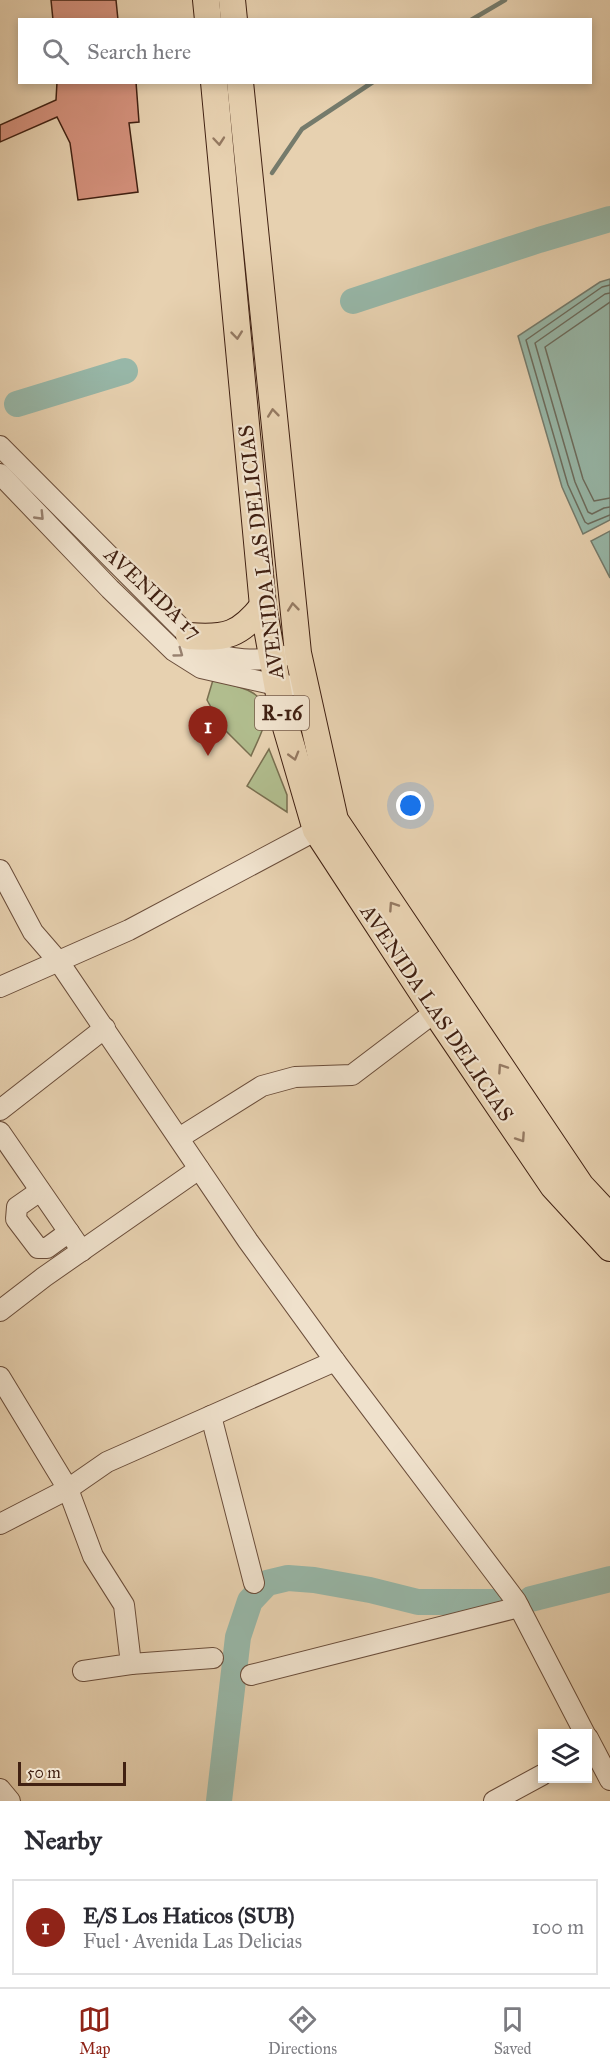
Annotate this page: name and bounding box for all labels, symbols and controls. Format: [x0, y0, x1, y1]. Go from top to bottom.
search box [18, 18, 592, 84]
icon: search [39, 35, 72, 68]
text: Search here [87, 38, 191, 65]
one-way arrow [212, 136, 225, 145]
one-way arrow [230, 330, 243, 339]
one-way arrow [267, 409, 280, 418]
street label: AVENIDA LAS DELICIAS [233, 423, 290, 682]
one-way arrow [33, 508, 44, 519]
street label: AVENIDA 17 [98, 541, 207, 645]
one-way arrow [287, 603, 300, 612]
one-way arrow [172, 646, 183, 657]
road number: R-16 [255, 696, 309, 730]
pin: 1 [188, 706, 228, 756]
one-way arrow [287, 750, 299, 761]
your location [396, 791, 425, 820]
street label: AVENIDA LAS DELICIAS [354, 899, 519, 1126]
one-way arrow [389, 902, 400, 913]
one-way arrow [498, 1064, 509, 1075]
one-way arrow [513, 1132, 524, 1143]
map controls [538, 1729, 592, 1783]
button: layers [538, 1729, 592, 1783]
scale bar [18, 1759, 126, 1786]
text: 50 m [27, 1763, 61, 1782]
text: Nearby [24, 1824, 102, 1856]
text: E/S Los Haticos (SUB) [83, 1902, 295, 1929]
text: 1 [42, 1915, 49, 1939]
text: 100 m [532, 1915, 584, 1939]
text: Fuel · Avenida Las Delicias [83, 1929, 302, 1953]
tab: Map [78, 2003, 111, 2058]
tab: Directions [268, 2003, 337, 2058]
tab: Saved [494, 2003, 532, 2058]

